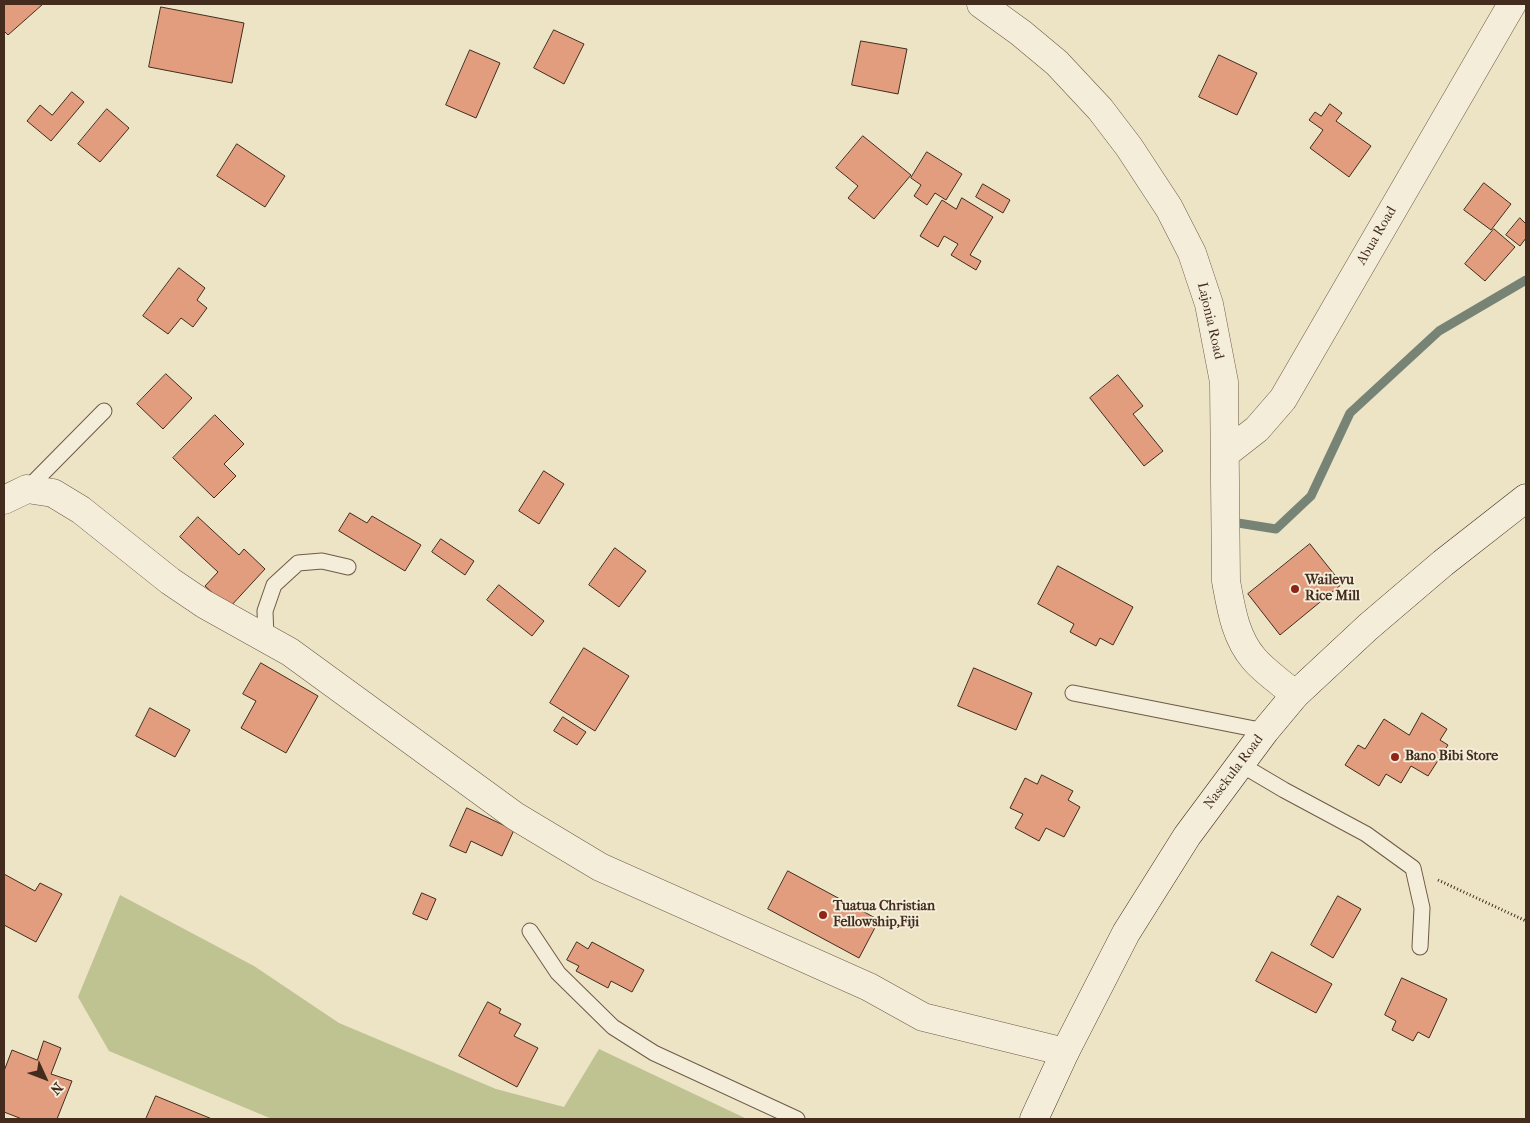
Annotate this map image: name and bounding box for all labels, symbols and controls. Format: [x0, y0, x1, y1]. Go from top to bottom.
street label: Abua Road [1354, 204, 1400, 268]
street label: Lajonia Road [1193, 281, 1227, 361]
place label: Wailevu Rice Mill [1305, 573, 1360, 606]
marker: Wailevu Rice Mill [1289, 583, 1301, 595]
street label: Nasekula Road [1201, 732, 1267, 812]
place label: Bano Bibi Store [1405, 749, 1498, 765]
marker: Bano Bibi Store [1389, 751, 1401, 763]
place label: Tuatua Christian Fellowship,Fiji [833, 899, 935, 932]
marker: Tuatua Christian Fellowship,Fiji [817, 909, 829, 921]
north arrow [20, 1053, 70, 1103]
text: N [46, 1079, 66, 1098]

